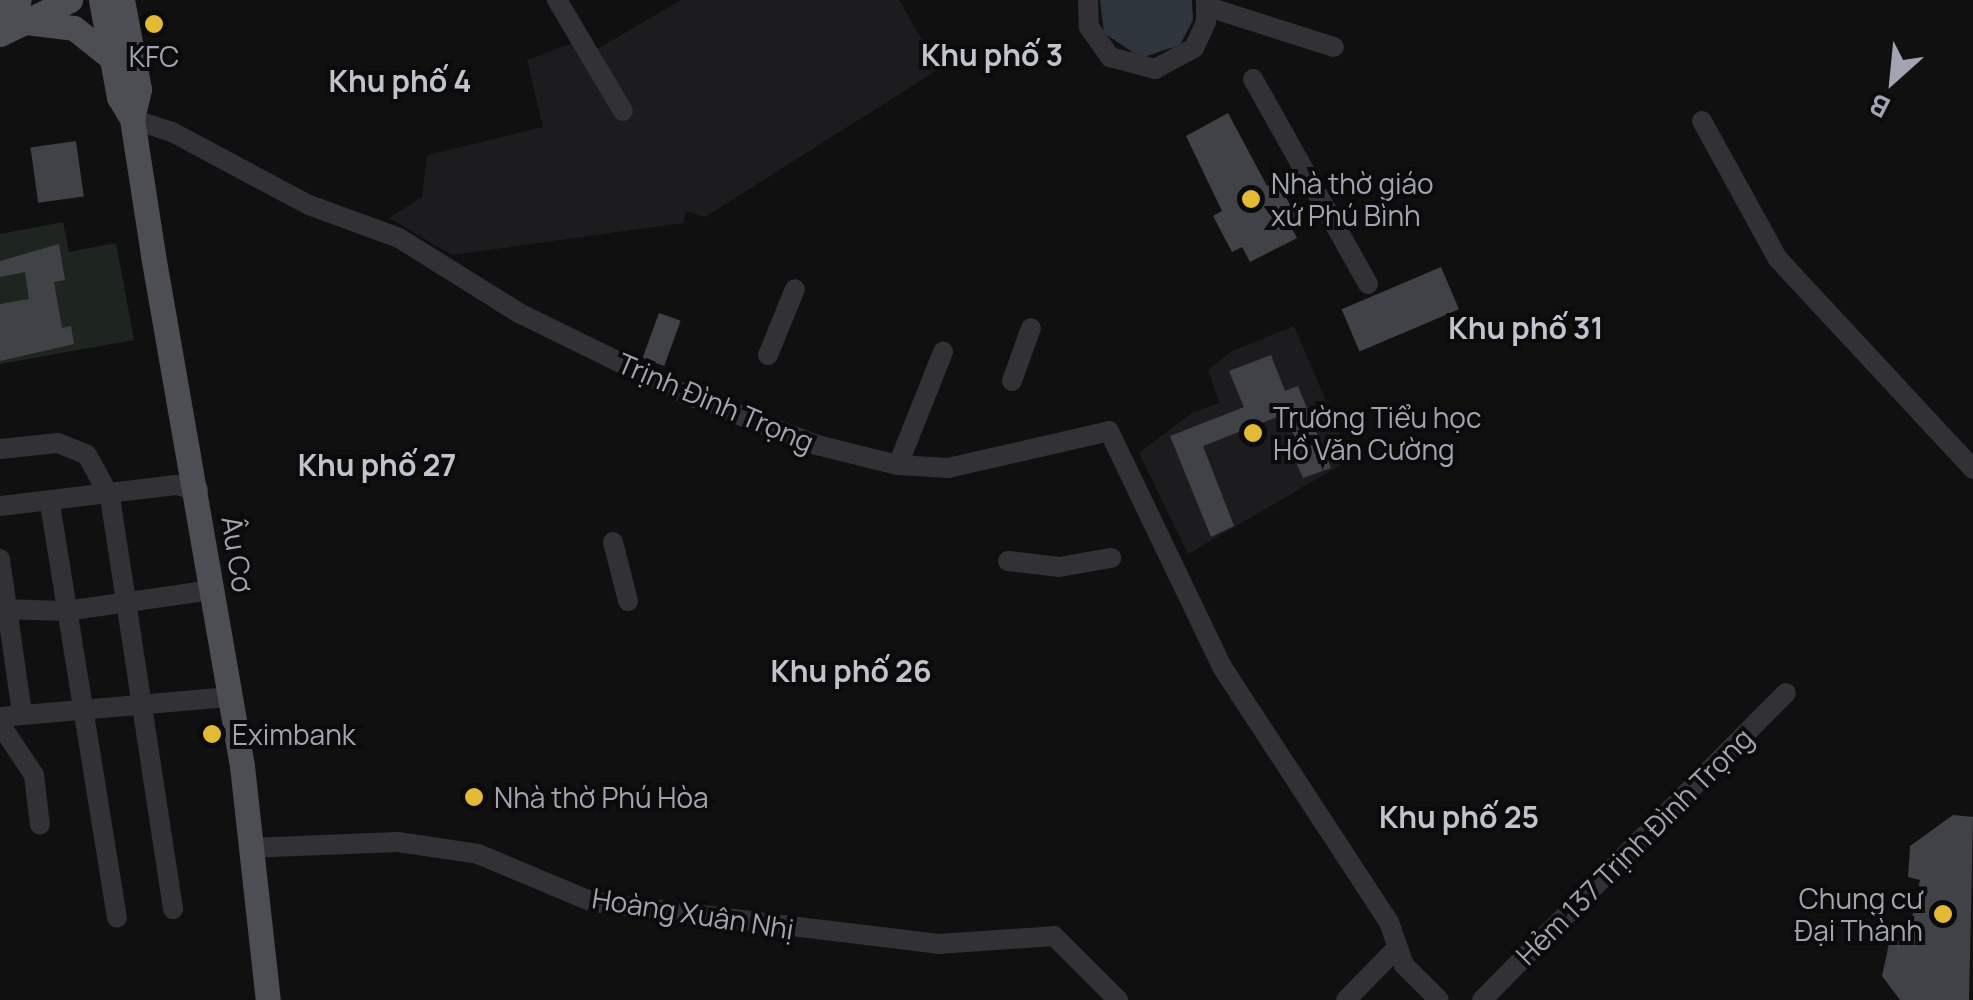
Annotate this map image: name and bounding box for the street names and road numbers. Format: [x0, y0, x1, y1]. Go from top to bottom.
street label: Trịnh Đình Trọng [613, 346, 819, 458]
street label: Âu Cơ [215, 514, 261, 594]
street label: Hẻm 137 Trịnh Đình Trọng [1509, 721, 1759, 971]
street label: Hoàng Xuân Nhị [590, 880, 796, 946]

